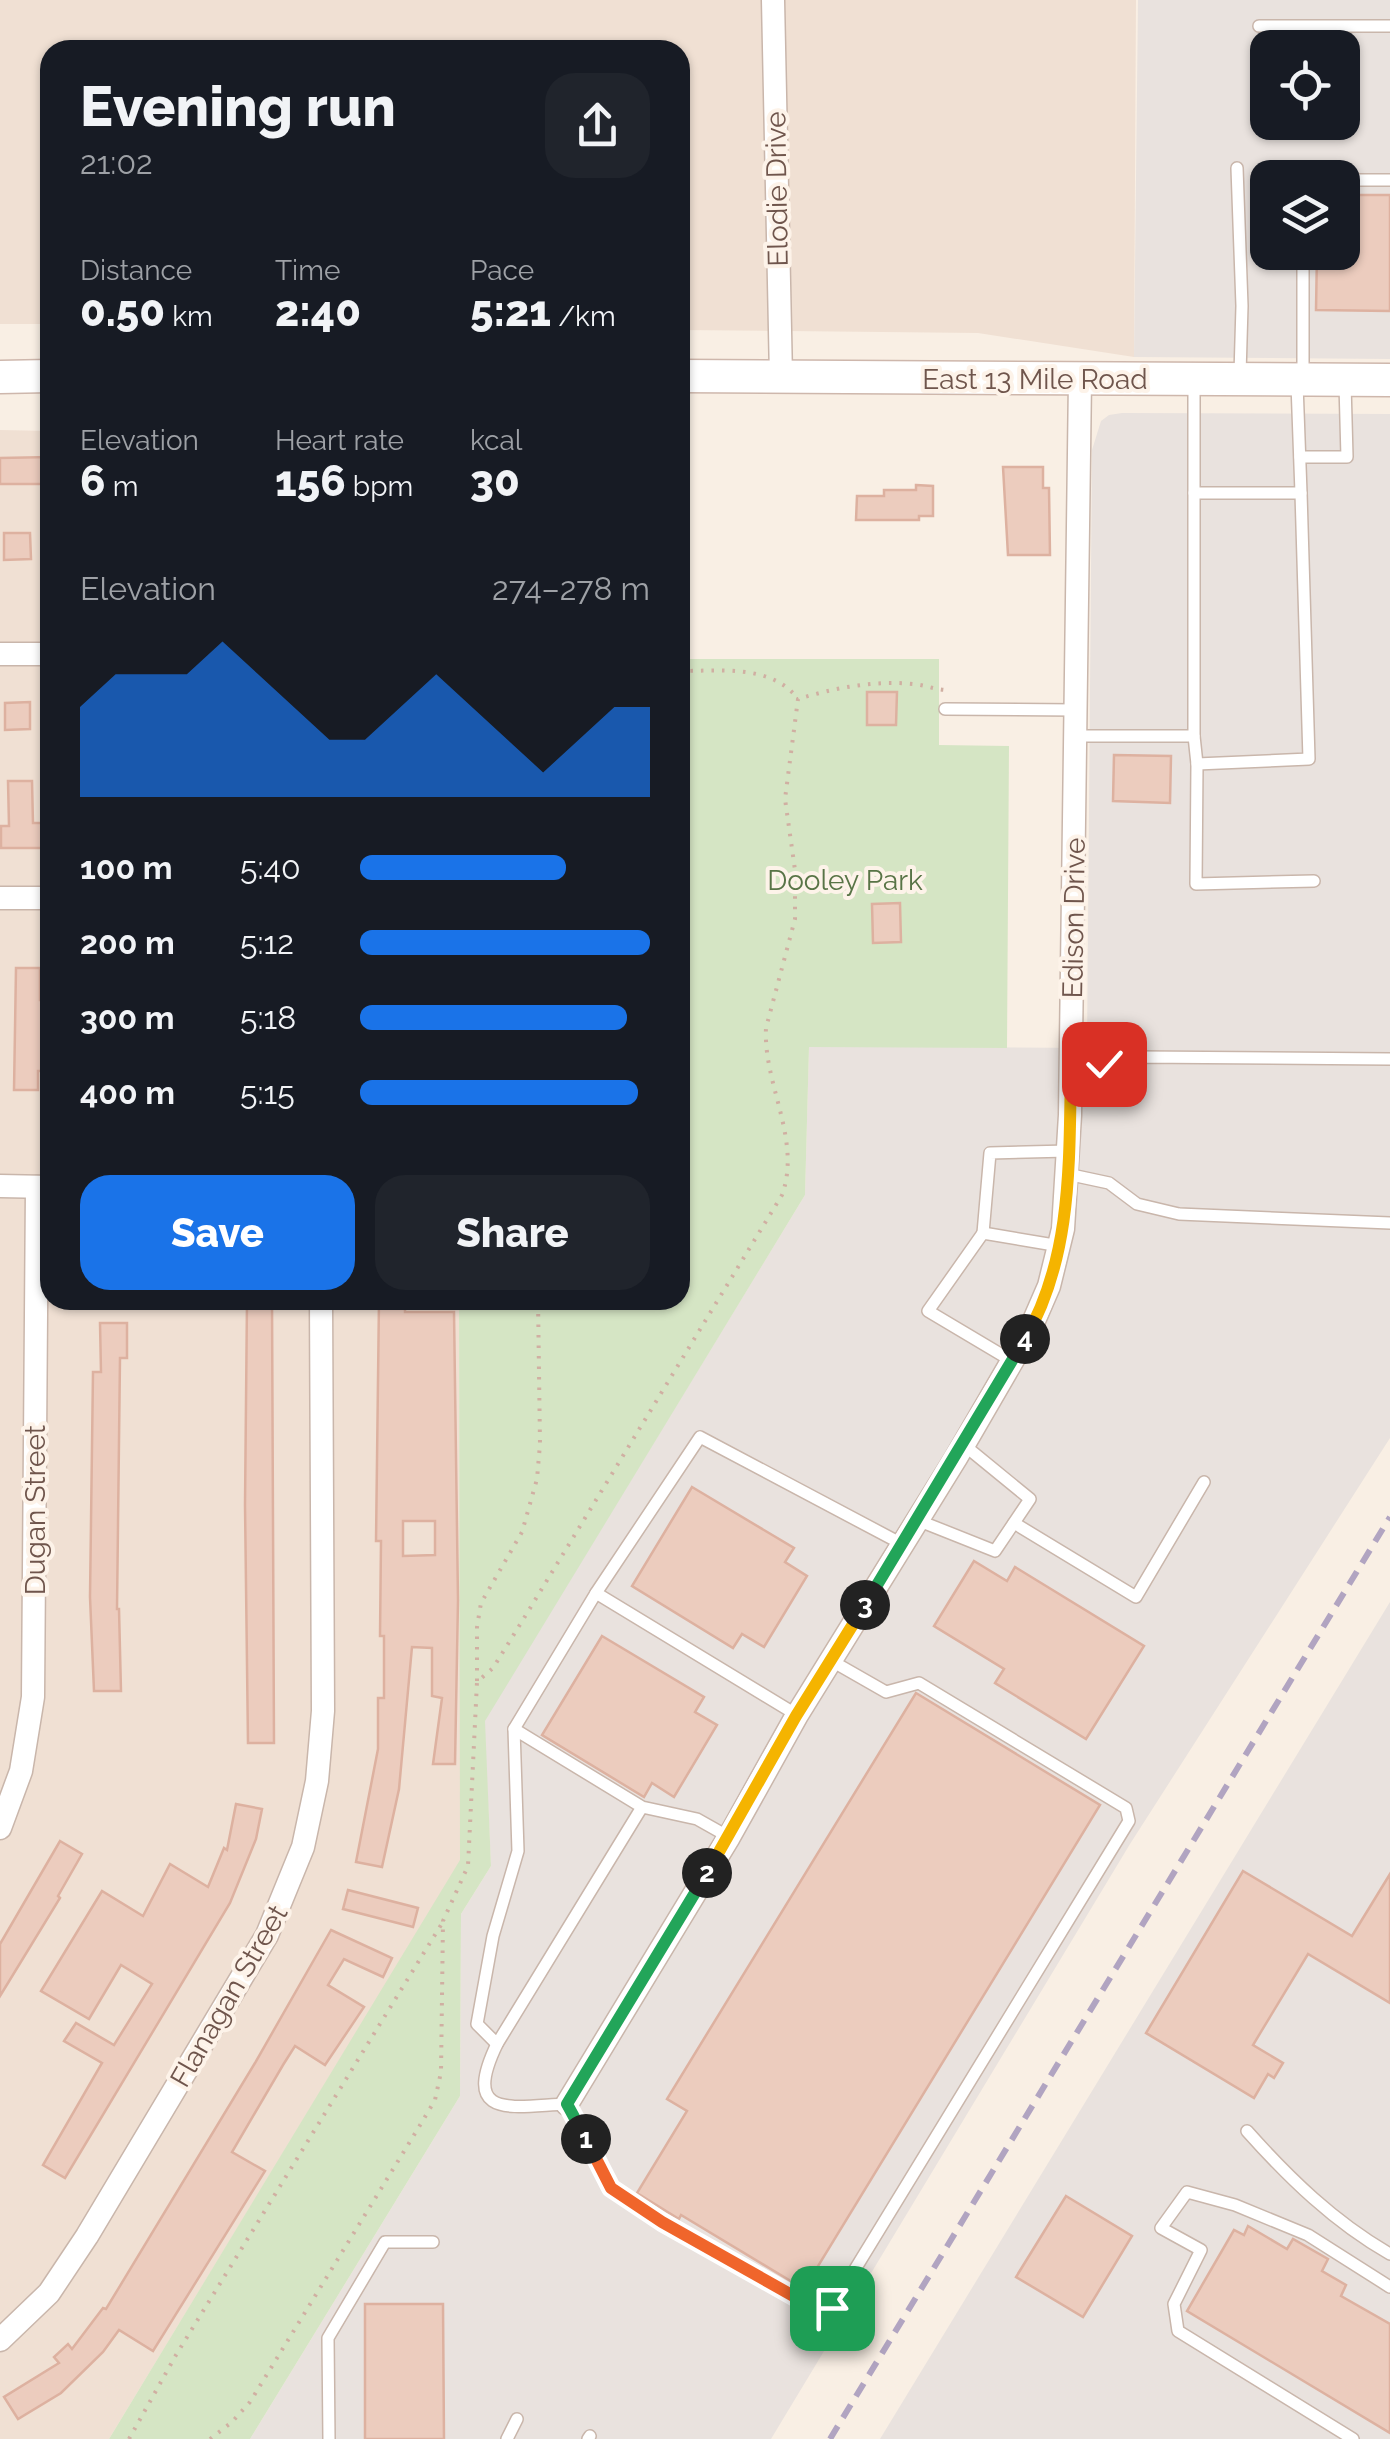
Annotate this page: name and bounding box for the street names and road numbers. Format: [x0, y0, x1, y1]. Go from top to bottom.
street label: Elodie Drive [759, 111, 795, 267]
street label: East 13 Mile Road [922, 363, 1148, 396]
street label: Edison Drive [1056, 837, 1092, 999]
street label: Dugan Street [19, 1424, 52, 1595]
street label: Flanagan Street [164, 1899, 295, 2093]

